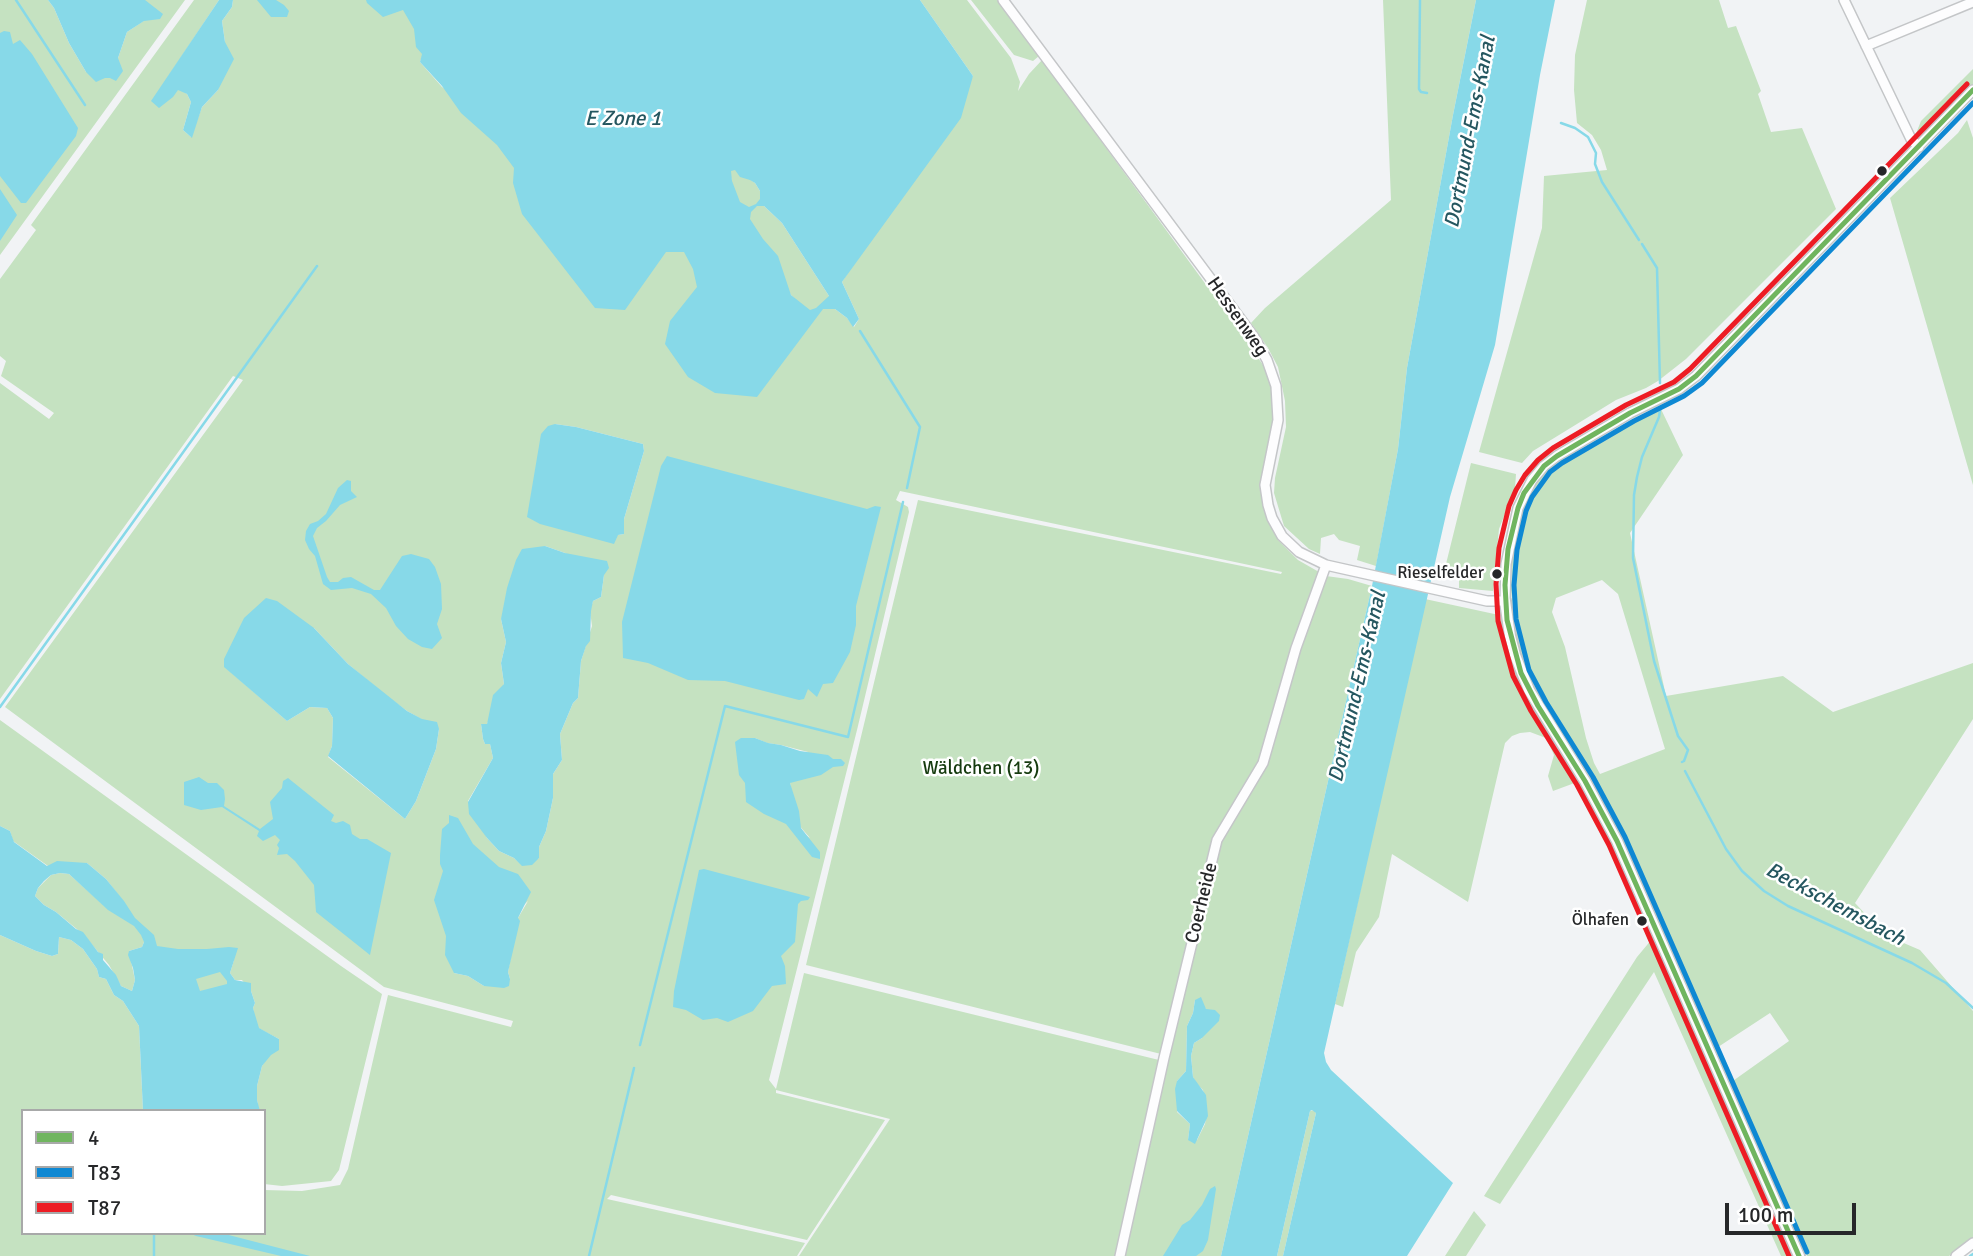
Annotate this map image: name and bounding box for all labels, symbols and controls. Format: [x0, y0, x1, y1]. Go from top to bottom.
water label: Dortmund-Ems-Kanal [1440, 34, 1502, 230]
water label: E Zone 1 [585, 106, 661, 132]
unlabelled marker [1875, 164, 1889, 178]
street label: Hessenweg [1201, 273, 1273, 361]
place label: Rieselfelder [1397, 564, 1484, 584]
marker: Rieselfelder [1490, 567, 1504, 581]
water label: Dortmund-Ems-Kanal [1324, 589, 1392, 785]
park label: Wäldchen (13) [922, 758, 1040, 780]
water label: Beckschemsbach [1761, 858, 1909, 952]
street label: Coerheide [1181, 860, 1223, 946]
place label: Ölhafen [1572, 911, 1629, 931]
marker: Ölhafen [1635, 914, 1649, 928]
legend [21, 1109, 266, 1235]
text: 4 [88, 1125, 99, 1151]
text: T83 [88, 1160, 121, 1186]
scale bar [1728, 1190, 1859, 1234]
text: T87 [88, 1195, 121, 1221]
text: 100 m [1738, 1202, 1793, 1228]

